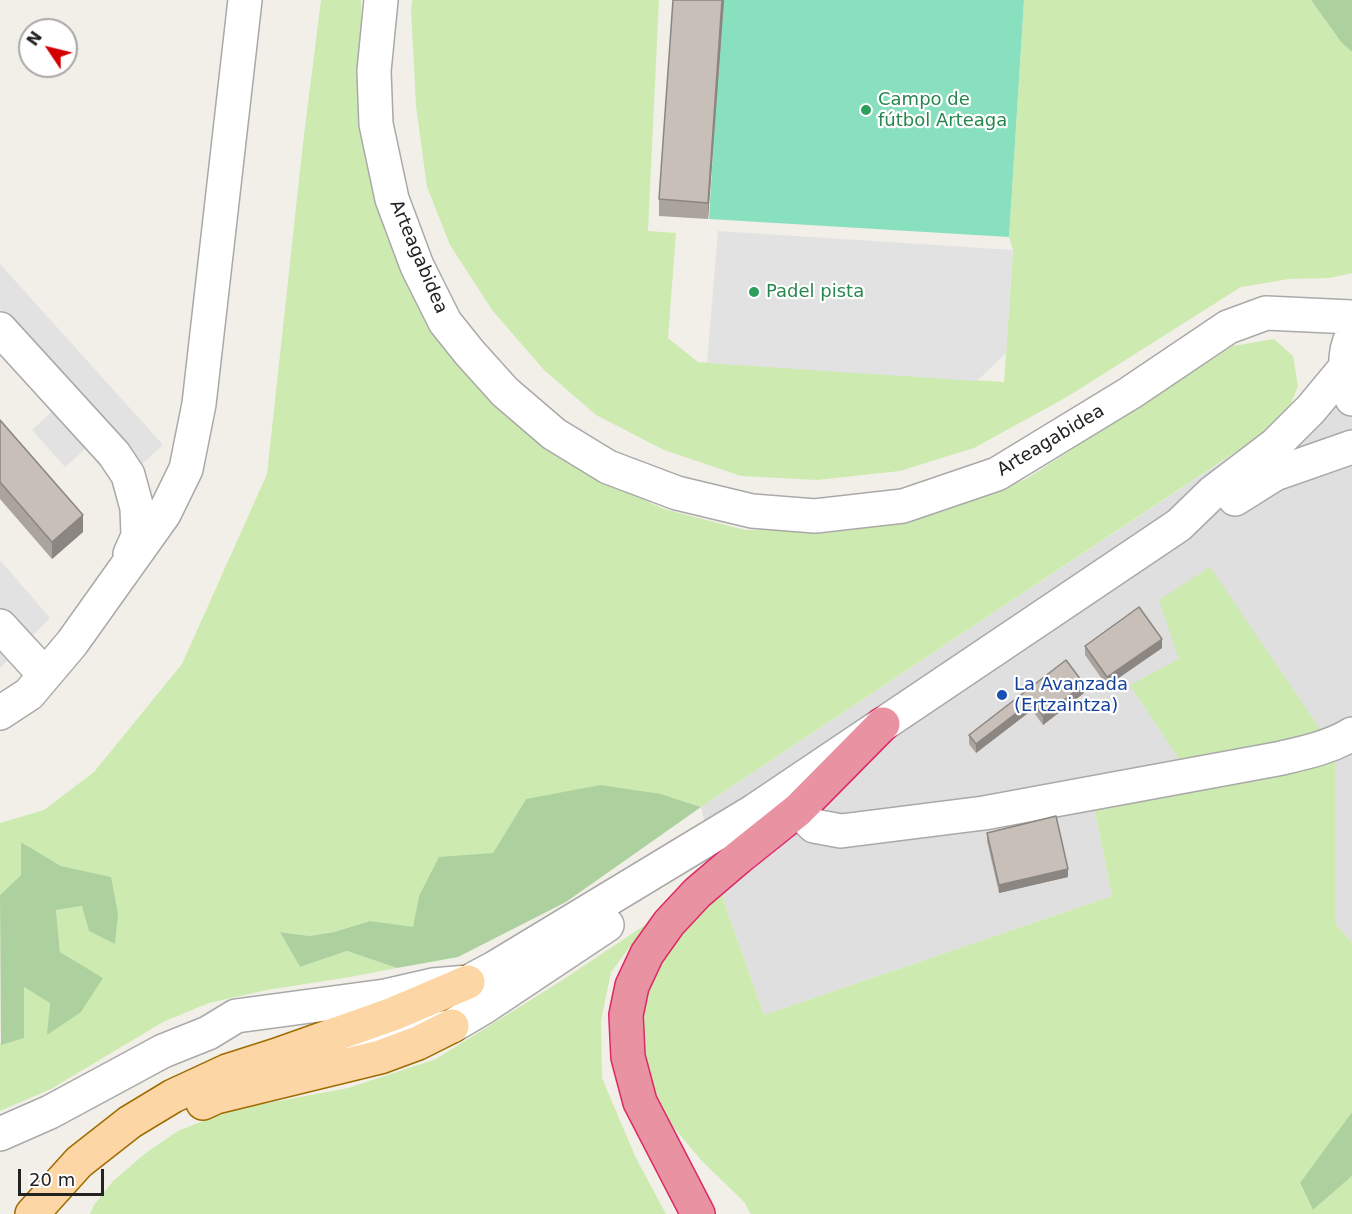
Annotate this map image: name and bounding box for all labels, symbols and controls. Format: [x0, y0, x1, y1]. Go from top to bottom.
north arrow [18, 18, 78, 78]
text: N [23, 28, 46, 49]
place label: Campo de fútbol Arteaga [878, 89, 1007, 132]
marker: Campo de fútbol Arteaga [859, 103, 873, 117]
street label: Arteagabidea [384, 197, 452, 317]
place label: Padel pista [766, 281, 864, 303]
marker: Padel pista [747, 285, 761, 299]
street label: Arteagabidea [993, 401, 1109, 481]
place label: La Avanzada (Ertzaintza) [1014, 674, 1128, 716]
marker: La Avanzada (Ertzaintza) [995, 688, 1009, 702]
scale bar [21, 1157, 106, 1195]
text: 20 m [29, 1169, 75, 1190]

